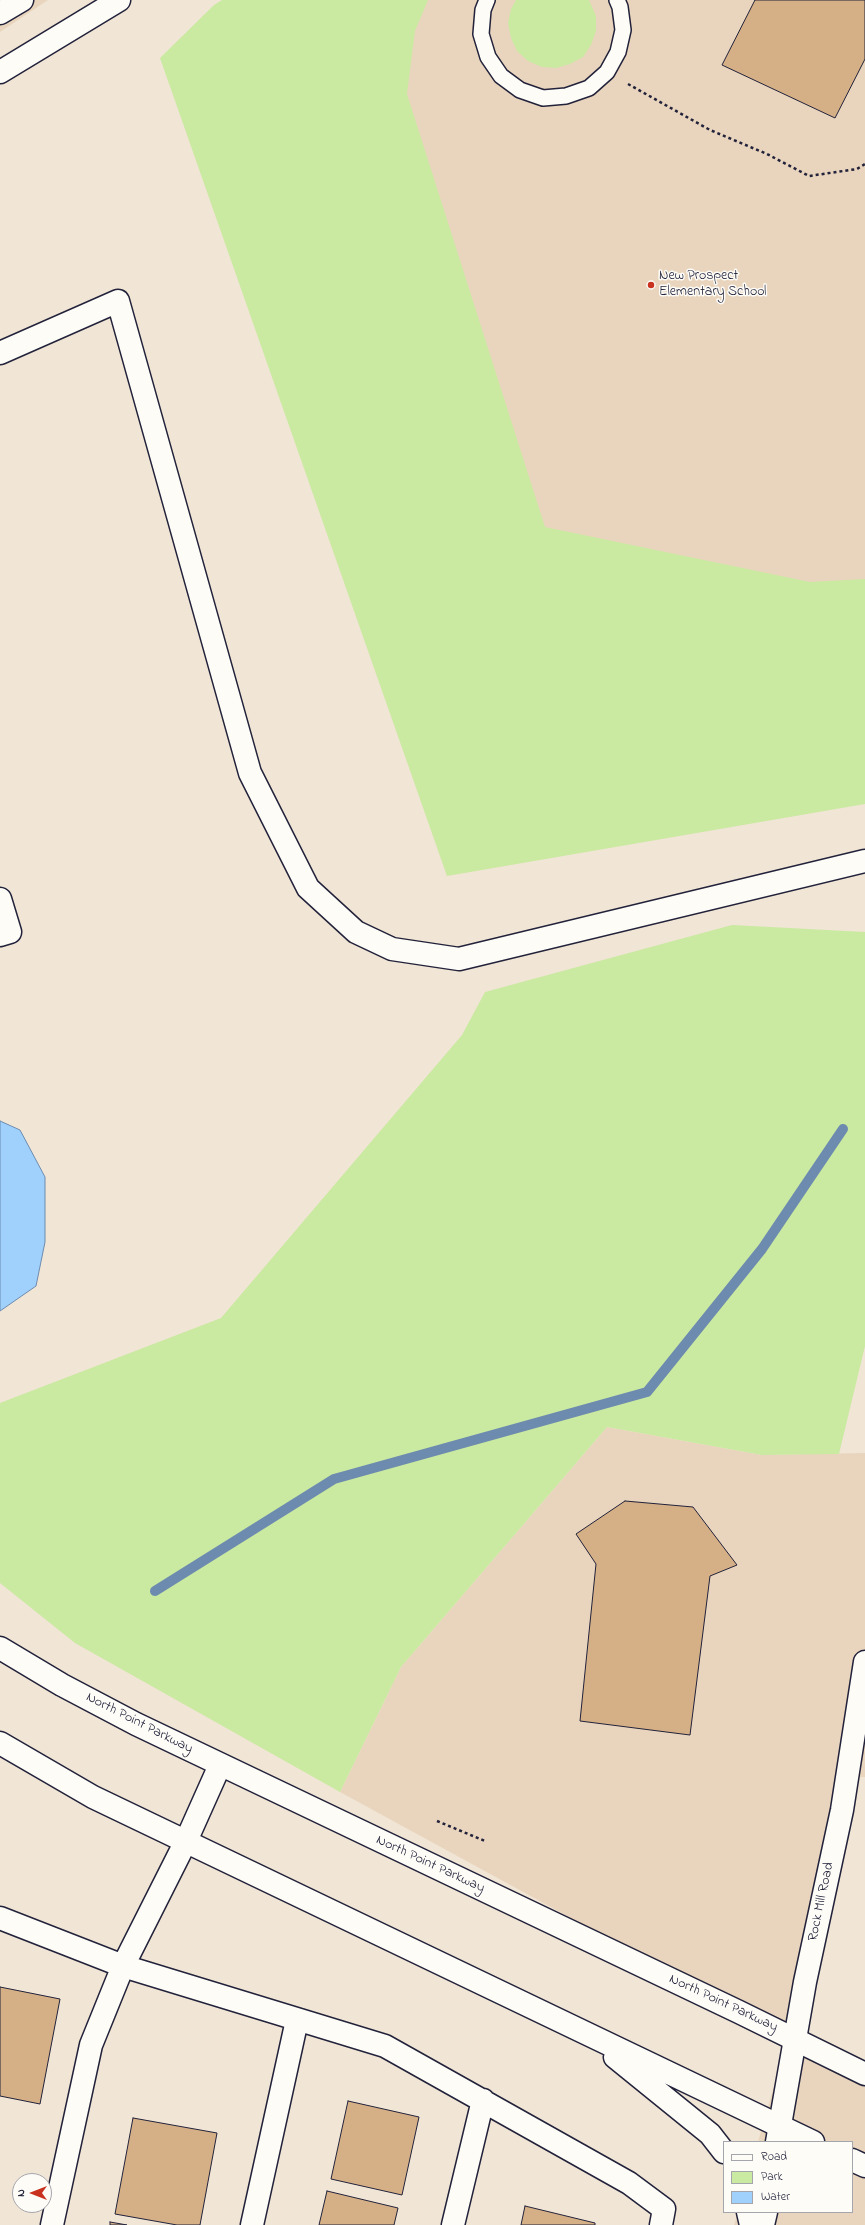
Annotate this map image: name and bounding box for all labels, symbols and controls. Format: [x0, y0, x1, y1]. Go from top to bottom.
place label: New Prospect Elementary School [659, 269, 766, 302]
marker: New Prospect Elementary School [646, 280, 656, 290]
street label: North Point Parkway [83, 1690, 195, 1758]
street label: North Point Parkway [373, 1832, 487, 1898]
street label: Rock Mill Road [805, 1861, 839, 1943]
street label: North Point Parkway [666, 1971, 780, 2037]
legend [723, 2141, 853, 2213]
text: Road [761, 2148, 787, 2166]
text: Park [761, 2168, 783, 2186]
north arrow [12, 2173, 52, 2213]
text: Water [761, 2188, 790, 2206]
text: N [13, 2189, 29, 2197]

